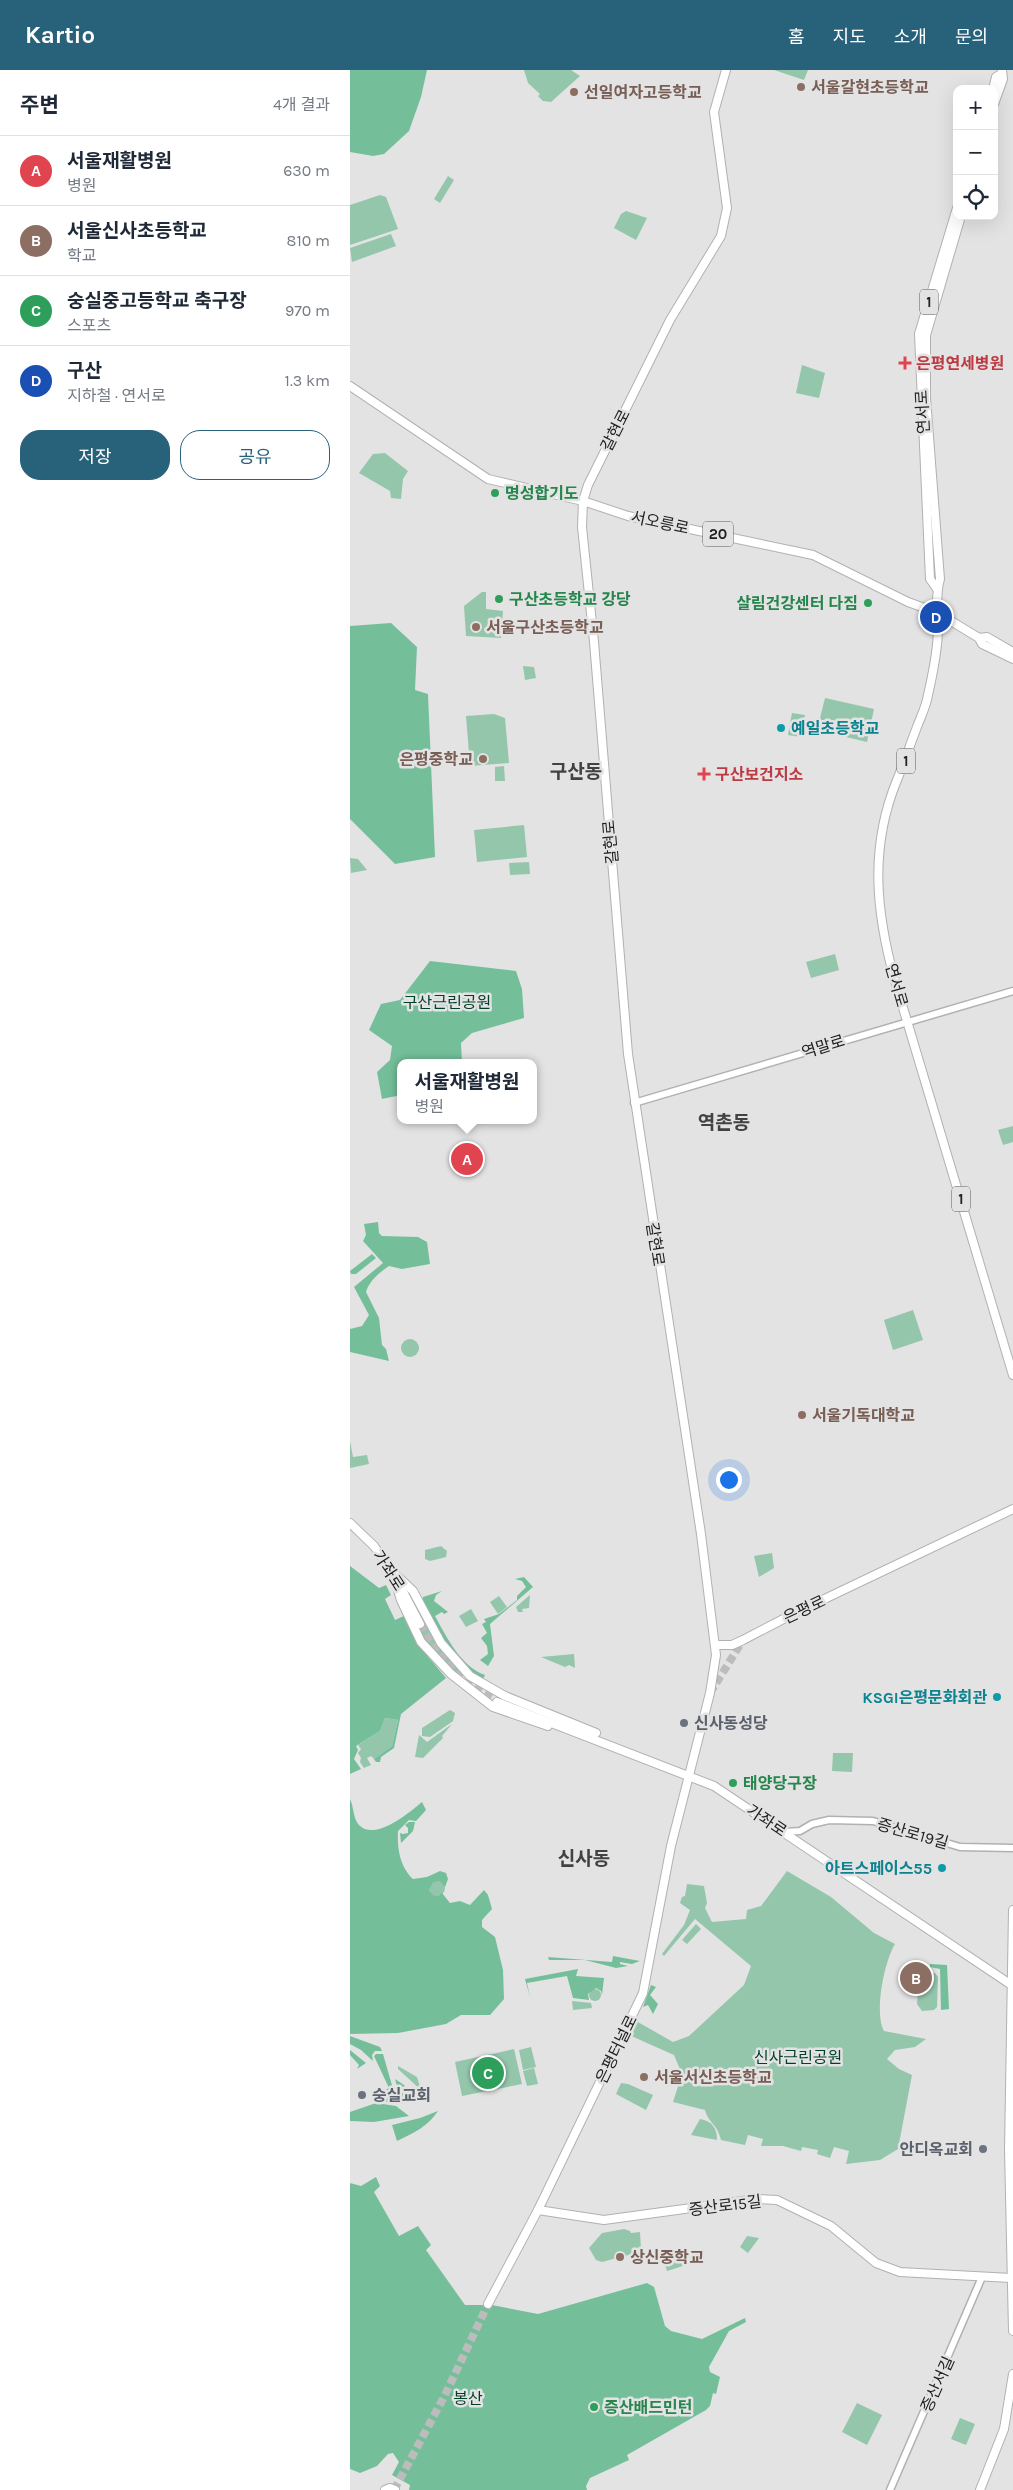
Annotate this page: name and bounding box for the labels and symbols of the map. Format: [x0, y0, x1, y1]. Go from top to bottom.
place label: 서울갈현초등학교 [811, 78, 929, 97]
marker: 서울갈현초등학교 [795, 81, 807, 93]
place label: 선일여자고등학교 [584, 83, 702, 102]
marker: 선일여자고등학교 [568, 86, 580, 98]
road number: 1 [920, 290, 938, 314]
place label: 은평연세병원 [916, 354, 1004, 373]
marker: 은평연세병원 [898, 356, 912, 370]
street label: 연서로 [912, 389, 933, 435]
street label: 갈현로 [597, 406, 634, 454]
place label: 명성합기도 [505, 484, 579, 503]
marker: 명성합기도 [489, 487, 501, 499]
street label: 서오릉로 [629, 507, 691, 538]
road number: 20 [703, 522, 733, 546]
place label: 구산초등학교 강당 [509, 590, 631, 609]
marker: 구산초등학교 강당 [493, 593, 505, 605]
place label: 살림건강센터 다짐 [736, 594, 858, 613]
marker: 살림건강센터 다짐 [862, 597, 874, 609]
pin: D [920, 598, 952, 636]
place label: 서울구산초등학교 [486, 618, 604, 637]
marker: 서울구산초등학교 [470, 621, 482, 633]
place label: 예일초등학교 [791, 719, 880, 738]
marker: 예일초등학교 [775, 722, 787, 734]
road number: 1 [897, 748, 915, 774]
place label: 은평중학교 [399, 750, 473, 769]
marker: 은평중학교 [477, 753, 489, 765]
district label: 구산동 [550, 761, 602, 783]
place label: 구산보건지소 [715, 765, 804, 784]
marker: 구산보건지소 [697, 767, 711, 781]
street label: 갈현로 [599, 819, 622, 865]
street label: 연서로 [881, 961, 912, 1009]
park label: 구산근린공원 [403, 993, 491, 1012]
street label: 역말로 [799, 1031, 847, 1062]
district label: 역촌동 [698, 1112, 750, 1134]
pin: A [451, 1140, 483, 1178]
road number: 1 [952, 1186, 970, 1212]
street label: 갈현로 [643, 1221, 668, 1268]
place label: 서울기독대학교 [812, 1406, 915, 1425]
marker: 서울기독대학교 [796, 1409, 808, 1421]
your location [716, 1467, 742, 1493]
street label: 가좌로 [369, 1547, 409, 1594]
street label: 은평로 [780, 1591, 828, 1627]
place label: KSGI은평문화회관 [862, 1688, 987, 1707]
marker: KSGI은평문화회관 [991, 1691, 1003, 1703]
place label: 신사동성당 [694, 1714, 768, 1733]
marker: 신사동성당 [678, 1717, 690, 1729]
place label: 태양당구장 [743, 1774, 817, 1793]
marker: 태양당구장 [727, 1777, 739, 1789]
street label: 가좌로 [743, 1800, 791, 1841]
street label: 증산로19길 [875, 1814, 951, 1853]
district label: 신사동 [558, 1848, 610, 1870]
place label: 아트스페이스55 [825, 1859, 932, 1878]
marker: 아트스페이스55 [936, 1862, 948, 1874]
pin: B [900, 1959, 932, 1997]
street label: 은평터널로 [592, 2012, 641, 2086]
park label: 신사근린공원 [754, 2048, 842, 2067]
pin: C [472, 2054, 504, 2092]
place label: 서울서신초등학교 [654, 2068, 772, 2087]
marker: 서울서신초등학교 [638, 2071, 650, 2083]
place label: 숭실교회 [372, 2086, 431, 2105]
marker: 숭실교회 [356, 2089, 368, 2101]
place label: 안디옥교회 [899, 2140, 973, 2159]
marker: 안디옥교회 [977, 2143, 989, 2155]
street label: 증산로15길 [688, 2192, 763, 2219]
place label: 상신중학교 [630, 2248, 704, 2267]
marker: 상신중학교 [614, 2251, 626, 2263]
street label: 증산서길 [917, 2353, 958, 2415]
park label: 봉산 [453, 2389, 483, 2408]
place label: 증산배드민턴 [604, 2398, 692, 2417]
marker: 증산배드민턴 [588, 2401, 600, 2413]

